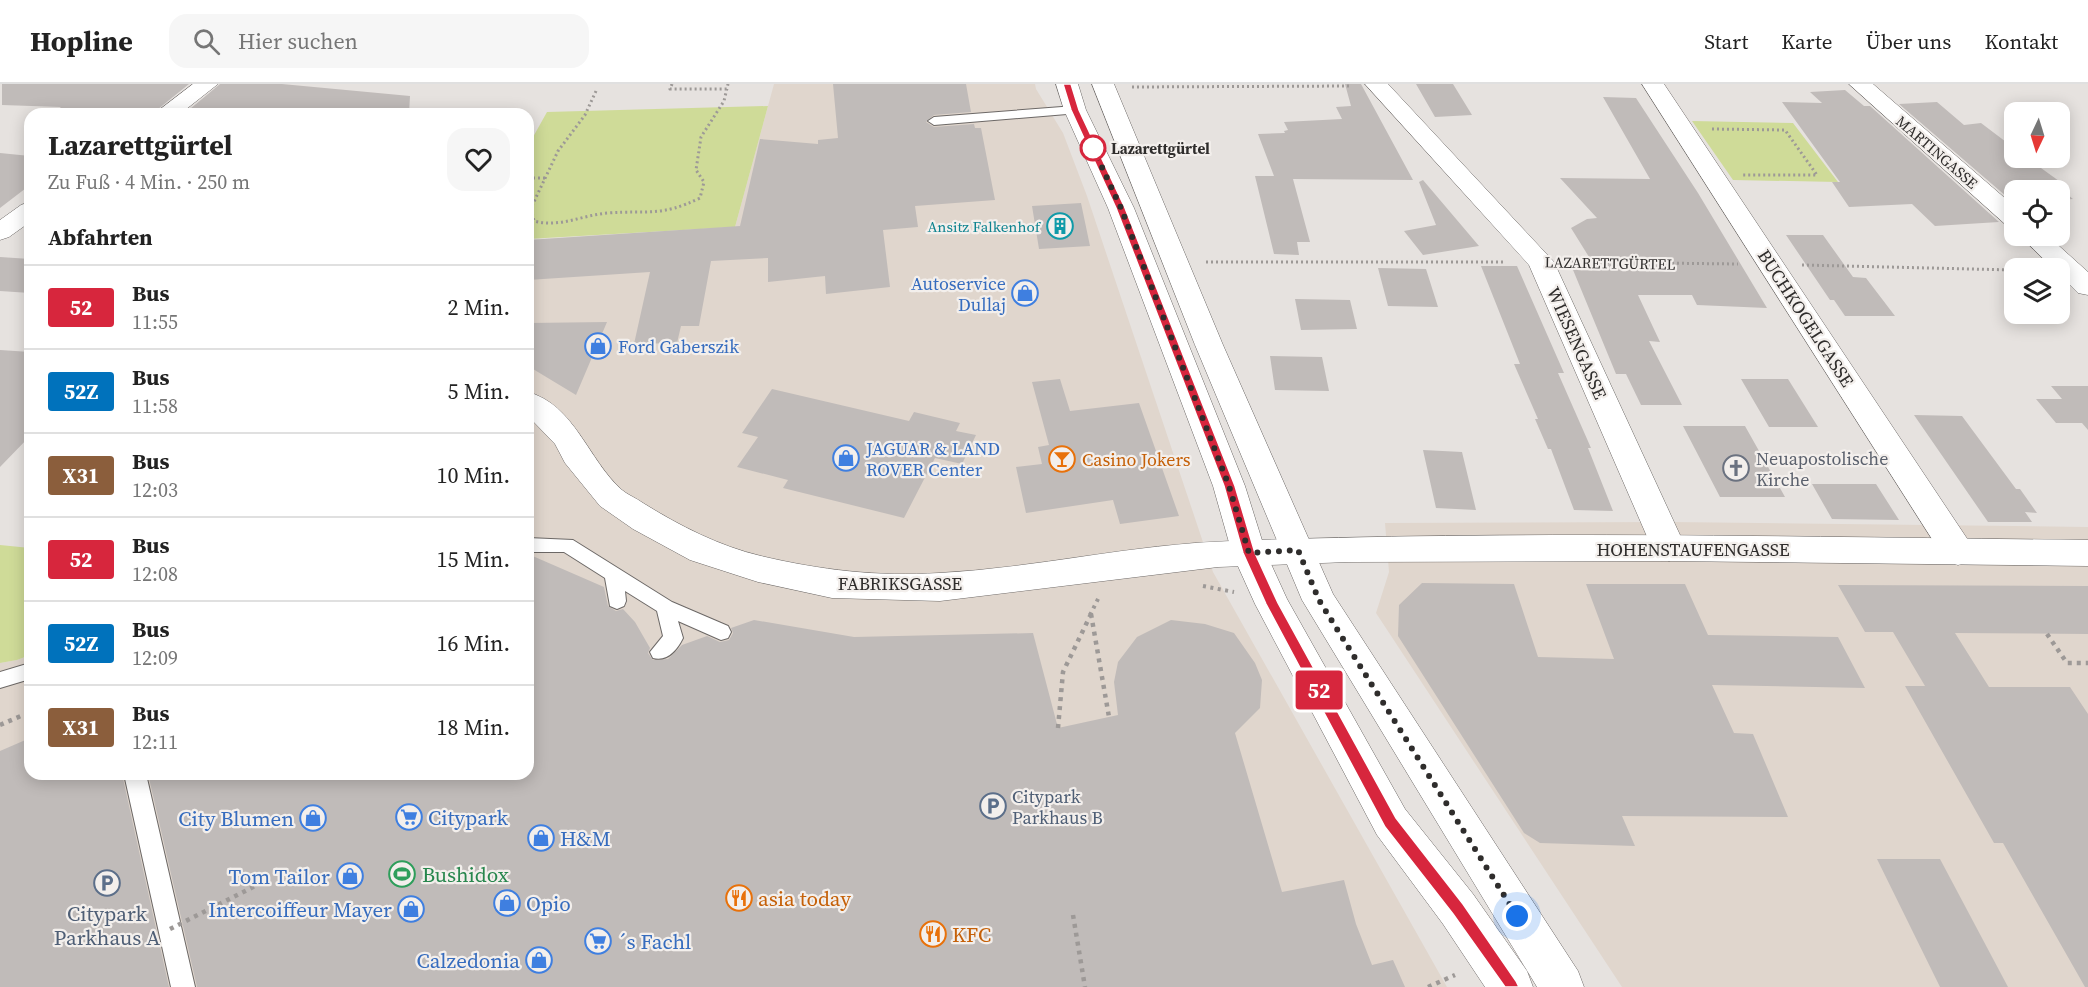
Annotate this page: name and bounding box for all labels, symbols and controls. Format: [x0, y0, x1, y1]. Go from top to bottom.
search box [169, 14, 589, 68]
text: Hopline [30, 22, 133, 60]
icon: search [190, 25, 223, 58]
text: Hier suchen [238, 26, 358, 56]
text: Start [1704, 27, 1748, 56]
text: Karte [1781, 27, 1832, 56]
text: Über uns [1865, 27, 1951, 56]
text: Kontakt [1984, 27, 2058, 56]
north arrow [2004, 102, 2070, 168]
map controls [2004, 102, 2070, 324]
street label: MARTINGASSE [1892, 111, 1982, 193]
text: Lazarettgürtel [48, 126, 232, 164]
button: heart [447, 128, 510, 191]
marker: Lazarettgürtel [1080, 135, 1106, 161]
place label: Lazarettgürtel [1111, 138, 1210, 159]
text: Zu Fuß · 4 Min. · 250 m [48, 168, 250, 196]
button: locate [2004, 180, 2070, 246]
building icon: Ansitz Falkenhof [1045, 211, 1075, 241]
place label: Ansitz Falkenhof [927, 216, 1042, 237]
text: Abfahrten [48, 222, 153, 252]
street label: BUCHKOGELGASSE [1752, 244, 1860, 392]
street label: LAZARETTGÜRTEL [1544, 251, 1676, 275]
button: layers [2004, 258, 2070, 324]
place label: Autoservice Dullaj [911, 271, 1006, 317]
text: Bus [132, 278, 169, 308]
shop icon: Autoservice Dullaj [1010, 278, 1040, 308]
street label: WIESENGASSE [1541, 283, 1613, 403]
text: 2 Min. [448, 292, 510, 322]
text: 52 [70, 293, 92, 322]
text: 11:55 [132, 308, 178, 336]
shop icon: Ford Gaberszik [583, 331, 613, 361]
place label: Ford Gaberszik [618, 334, 739, 359]
text: Bus [132, 362, 169, 392]
text: 5 Min. [448, 376, 510, 406]
text: 52Z [64, 377, 98, 406]
text: 11:58 [132, 392, 178, 420]
place label: JAGUAR & LAND ROVER Center [865, 436, 1000, 482]
shop icon: JAGUAR & LAND ROVER Center [831, 443, 861, 473]
bar icon: Casino Jokers [1047, 444, 1077, 474]
text: Bus [132, 446, 169, 476]
place label: Neuapostolische Kirche [1756, 446, 1888, 492]
place label: Casino Jokers [1082, 447, 1191, 472]
church icon: Neuapostolische Kirche [1721, 453, 1751, 483]
text: 10 Min. [437, 460, 510, 490]
text: X31 [63, 461, 99, 490]
text: 12:03 [132, 476, 178, 504]
text: Bus [132, 530, 169, 560]
street label: HOHENSTAUFENGASSE [1596, 537, 1790, 562]
text: 15 Min. [437, 544, 510, 574]
text: 52 [70, 545, 92, 574]
text: 12:08 [132, 560, 178, 588]
street label: FABRIKSGASSE [838, 571, 962, 596]
text: Bus [132, 614, 169, 644]
text: 16 Min. [437, 628, 510, 658]
text: 52Z [64, 629, 98, 658]
text: 12:09 [132, 644, 178, 672]
line badge: 52 [1292, 670, 1346, 710]
text: 52 [1308, 676, 1330, 705]
text: Bus [132, 698, 169, 728]
text: 18 Min. [437, 712, 510, 742]
text: X31 [63, 713, 99, 742]
text: 12:11 [132, 728, 178, 756]
place label: Citypark Parkhaus B [1012, 784, 1103, 830]
parking icon: Citypark Parkhaus B [978, 791, 1008, 821]
supermarket icon: Citypark [394, 802, 424, 832]
shop icon: City Blumen [298, 803, 328, 833]
place label: Citypark [428, 803, 509, 832]
place label: City Blumen [178, 804, 294, 833]
shop icon: H&M [526, 823, 556, 853]
place label: H&M [560, 824, 611, 853]
sports icon: Bushidox [387, 859, 417, 889]
place label: Bushidox [422, 860, 509, 889]
shop icon: Tom Tailor [335, 861, 365, 891]
place label: Tom Tailor [228, 862, 330, 891]
parking icon: Citypark Parkhaus A [92, 868, 122, 898]
restaurant icon: asia today [724, 883, 754, 913]
place label: asia today [758, 884, 851, 913]
shop icon: Opio [492, 888, 522, 918]
place label: Opio [526, 889, 571, 918]
shop icon: Intercoiffeur Mayer [396, 894, 426, 924]
place label: Intercoiffeur Mayer [208, 895, 392, 924]
place label: Citypark Parkhaus A [54, 899, 160, 952]
your location [1502, 901, 1532, 931]
restaurant icon: KFC [918, 919, 948, 949]
place label: KFC [952, 920, 991, 949]
supermarket icon: ´s Fachl [583, 926, 613, 956]
place label: ´s Fachl [618, 927, 691, 956]
shop icon: Calzedonia [524, 945, 554, 975]
place label: Calzedonia [416, 946, 520, 975]

